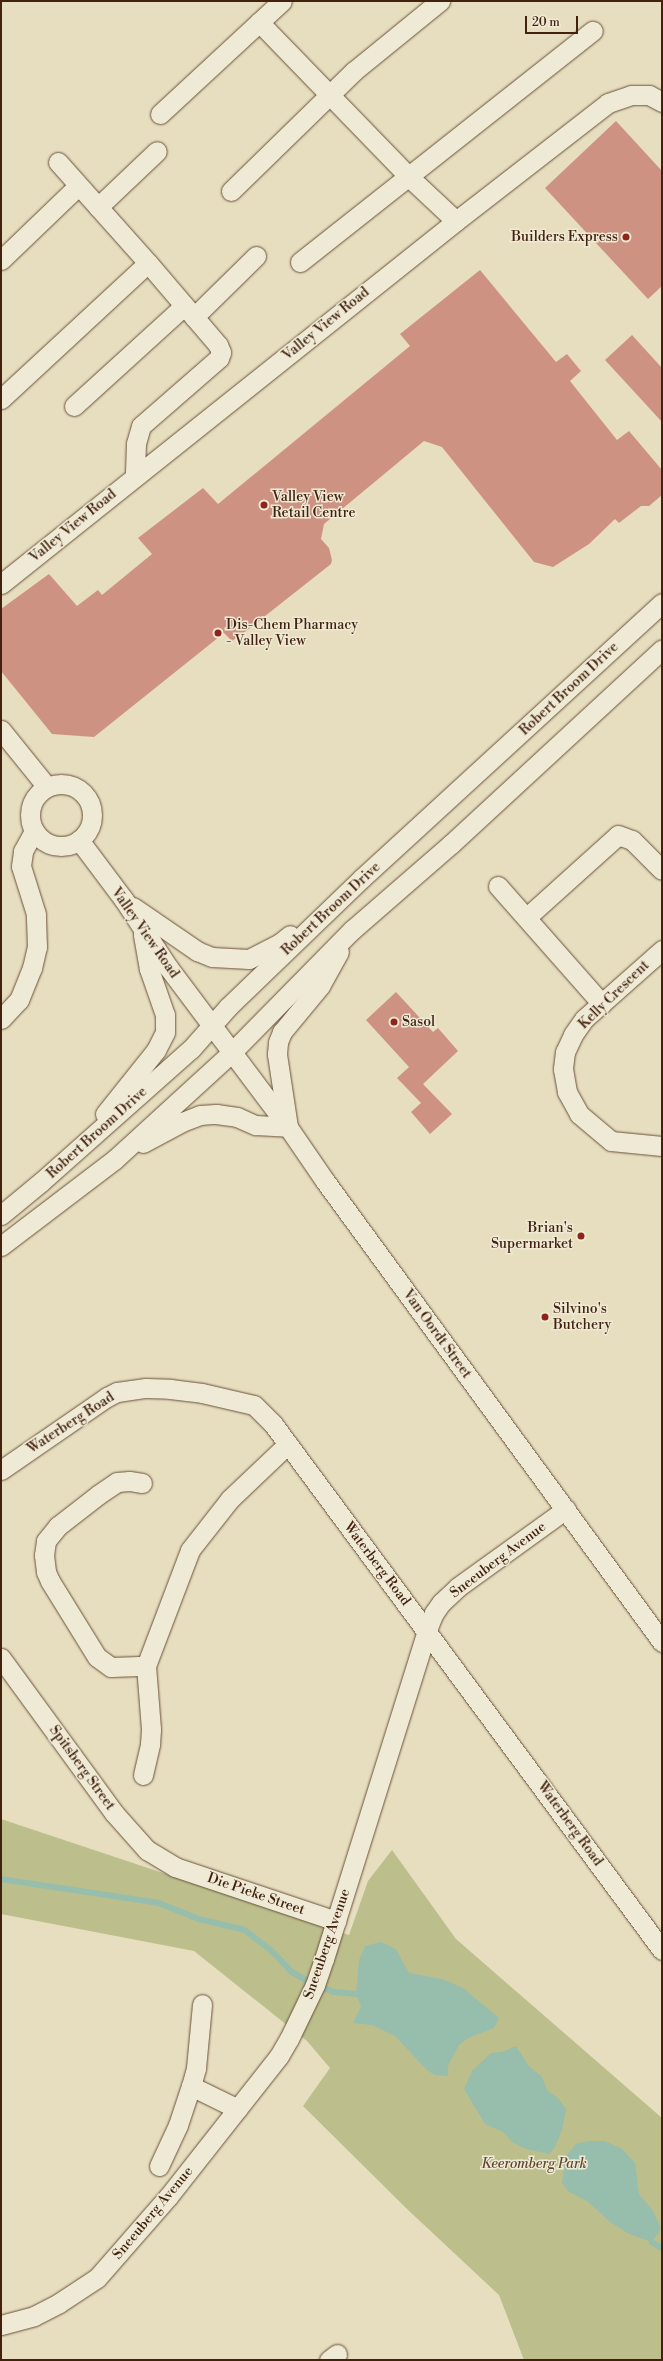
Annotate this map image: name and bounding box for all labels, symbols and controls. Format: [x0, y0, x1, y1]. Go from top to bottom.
scale bar [527, 8, 580, 34]
text: 20 m [532, 15, 560, 30]
place label: Builders Express [511, 229, 618, 245]
marker: Builders Express [621, 232, 631, 242]
street label: Valley View Road [279, 284, 373, 364]
street label: Valley View Road [26, 486, 120, 566]
place label: Valley View Retail Centre [272, 489, 356, 522]
marker: Valley View Retail Centre [259, 500, 269, 510]
place label: Dis-Chem Pharmacy - Valley View [226, 617, 358, 650]
marker: Dis-Chem Pharmacy - Valley View [213, 628, 223, 638]
street label: Robert Broom Drive [516, 639, 622, 739]
street label: Robert Broom Drive [278, 859, 384, 959]
street label: Valley View Road [108, 884, 182, 982]
street label: Kelly Crescent [575, 957, 653, 1033]
place label: Sasol [402, 1014, 435, 1030]
marker: Sasol [389, 1017, 399, 1027]
street label: Robert Broom Drive [43, 1084, 151, 1182]
place label: Brian's Supermarket [491, 1220, 573, 1252]
marker: Brian's Supermarket [576, 1231, 586, 1241]
street label: Van Oordt Street [399, 1286, 475, 1382]
place label: Silvino's Butchery [553, 1301, 611, 1334]
marker: Silvino's Butchery [540, 1312, 550, 1322]
street label: Waterberg Road [24, 1389, 118, 1457]
street label: Sneeuberg Avenue [447, 1518, 549, 1602]
street label: Waterberg Road [340, 1519, 414, 1609]
street label: Spitsberg Street [46, 1722, 118, 1814]
street label: Waterberg Road [534, 1778, 606, 1870]
street label: Die Pieke Street [205, 1869, 307, 1919]
street label: Sneeuberg Avenue [300, 1887, 354, 2001]
park label: Keeromberg Park [481, 2156, 587, 2172]
street label: Sneeuberg Avenue [109, 2163, 197, 2263]

